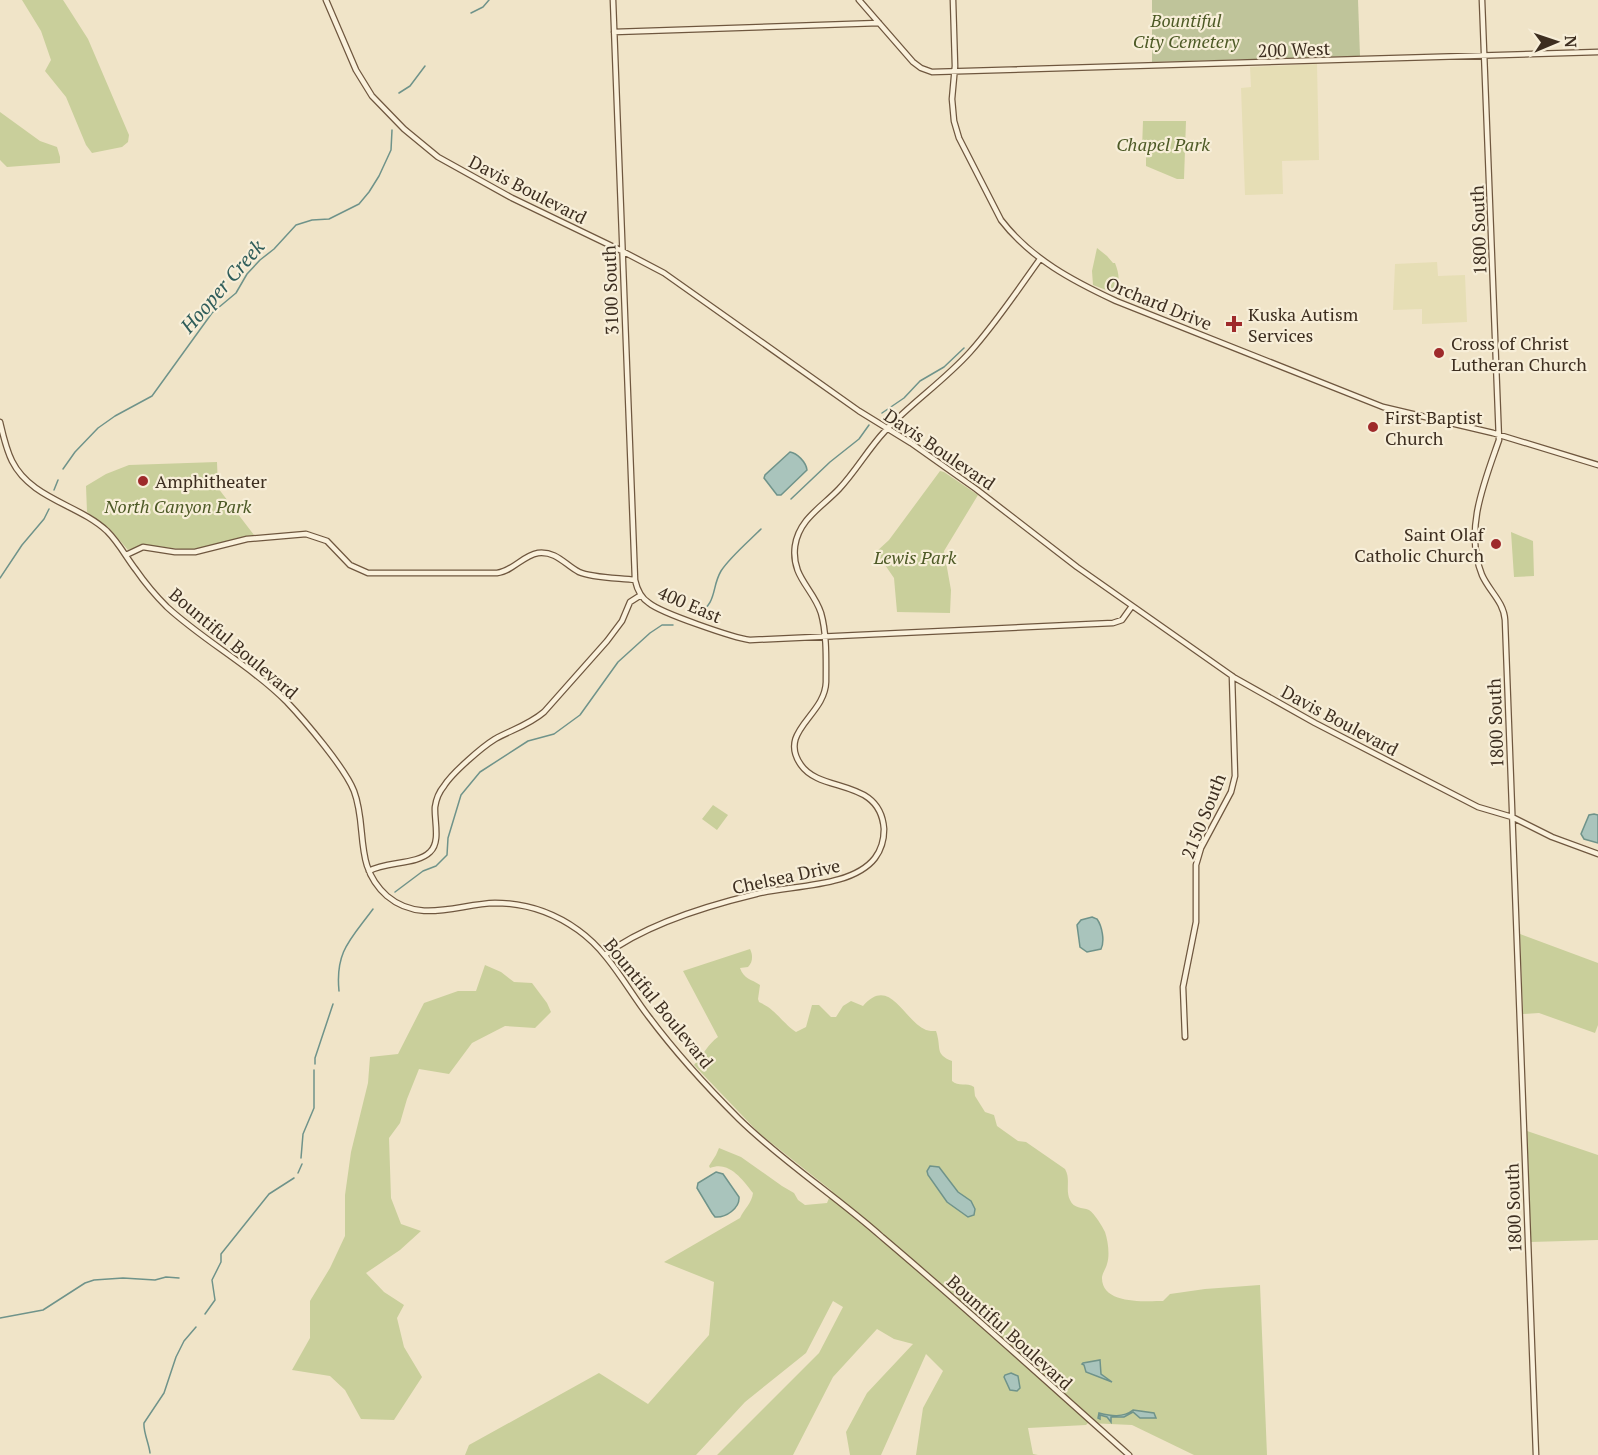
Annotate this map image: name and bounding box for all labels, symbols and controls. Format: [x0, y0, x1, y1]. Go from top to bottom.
park label: Bountiful City Cemetery [1133, 8, 1240, 53]
north arrow [1526, 12, 1586, 72]
text: N [1560, 35, 1582, 48]
street label: 200 West [1257, 36, 1331, 62]
park label: Chapel Park [1116, 132, 1210, 156]
street label: Davis Boulevard [465, 149, 591, 229]
street label: 1800 South [1464, 184, 1492, 275]
water label: Hooper Creek [173, 233, 270, 339]
street label: 3100 South [596, 244, 624, 335]
street label: Orchard Drive [1102, 271, 1216, 335]
place label: Kuska Autism Services [1248, 302, 1359, 347]
marker: Kuska Autism Services [1225, 315, 1243, 333]
place label: Cross of Christ Lutheran Church [1451, 331, 1587, 376]
marker: Cross of Christ Lutheran Church [1432, 346, 1446, 360]
street label: Davis Boulevard [880, 403, 1000, 495]
place label: First Baptist Church [1385, 405, 1483, 450]
marker: First Baptist Church [1366, 420, 1380, 434]
place label: Amphitheater [155, 469, 267, 493]
marker: Amphitheater [136, 474, 150, 488]
park label: North Canyon Park [103, 494, 252, 518]
place label: Saint Olaf Catholic Church [1354, 522, 1486, 567]
marker: Saint Olaf Catholic Church [1489, 537, 1503, 551]
park label: Lewis Park [873, 545, 957, 569]
street label: 400 East [654, 580, 726, 628]
street label: Bountiful Boulevard [165, 582, 303, 704]
street label: 1800 South [1481, 677, 1509, 768]
street label: Davis Boulevard [1277, 679, 1403, 761]
street label: 2150 South [1175, 769, 1231, 862]
street label: Chelsea Drive [730, 853, 842, 899]
street label: Bountiful Boulevard [599, 933, 719, 1073]
street label: 1800 South [1499, 1162, 1527, 1253]
street label: Bountiful Boulevard [942, 1269, 1078, 1395]

